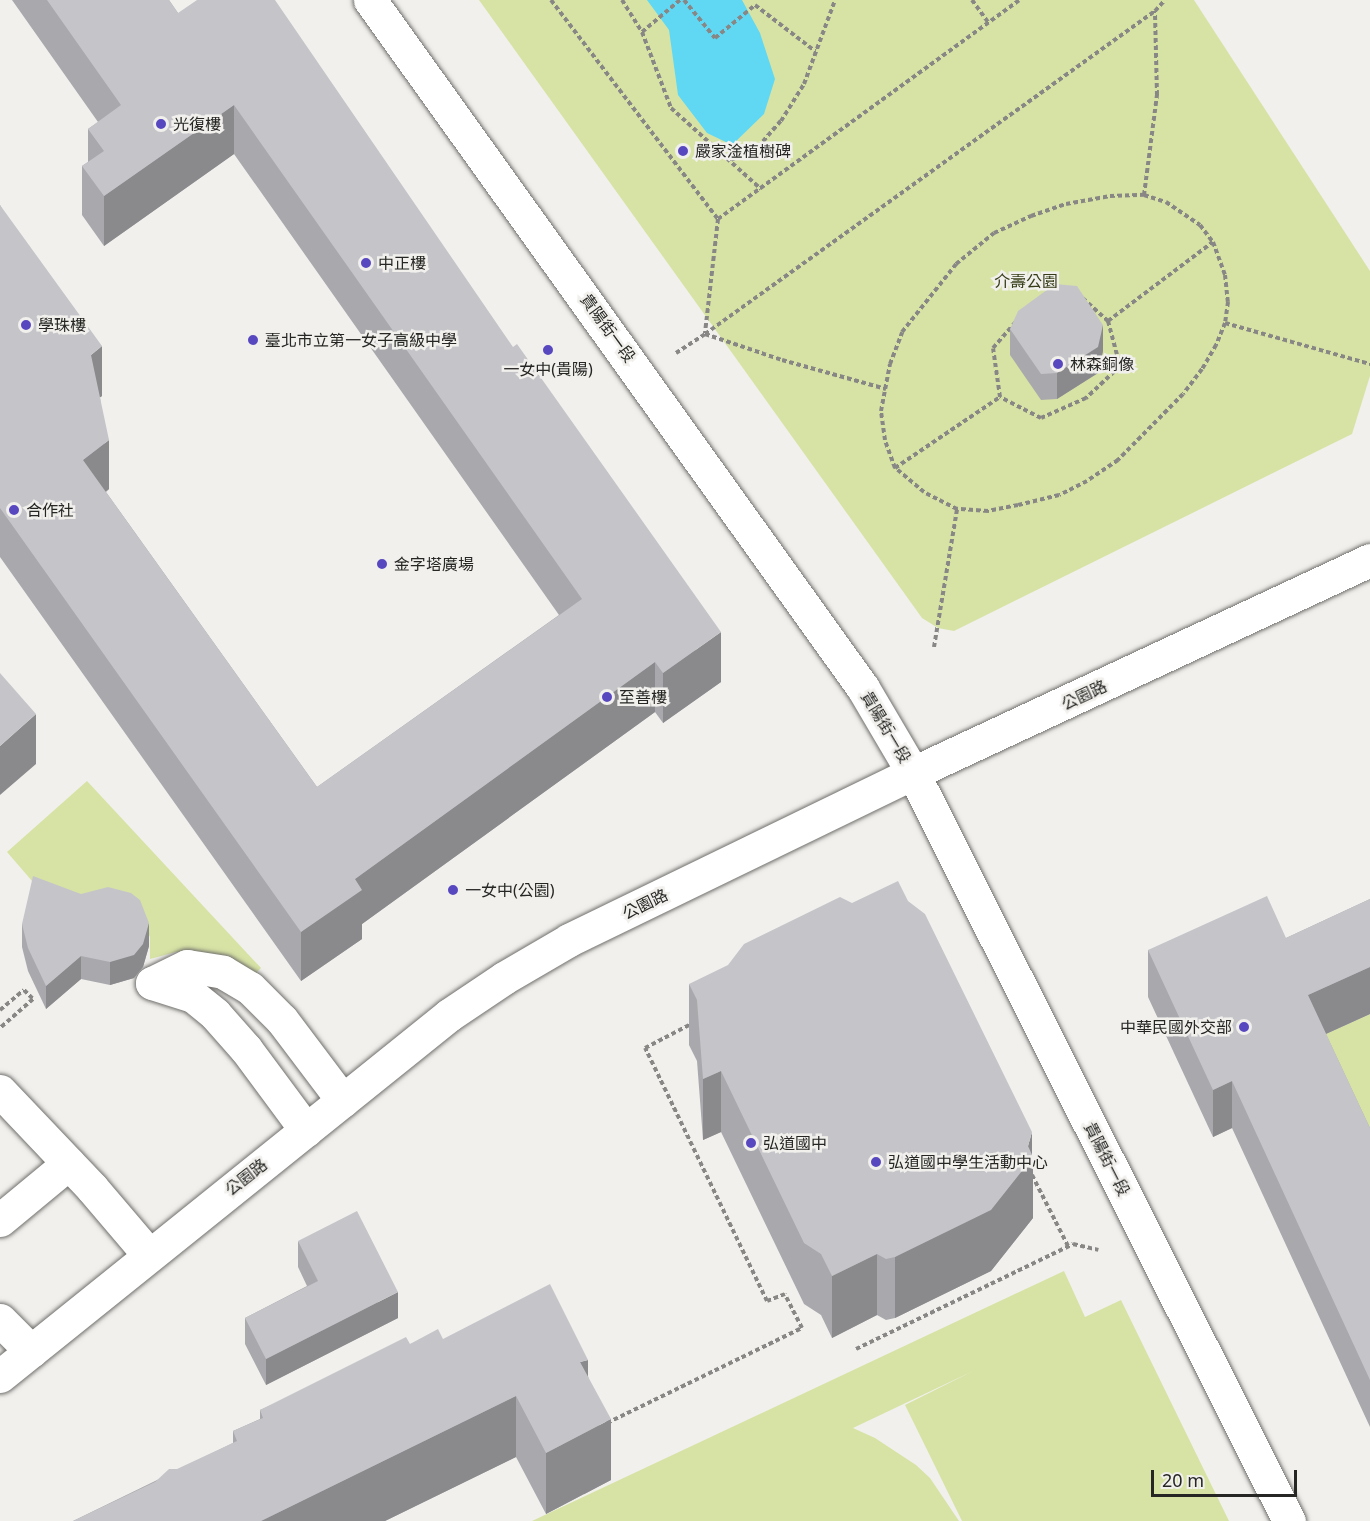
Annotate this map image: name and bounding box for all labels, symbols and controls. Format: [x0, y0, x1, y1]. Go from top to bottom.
place label: 光復樓 [173, 114, 221, 134]
marker: 光復樓 [154, 117, 168, 131]
place label: 嚴家淦植樹碑 [695, 141, 791, 161]
marker: 嚴家淦植樹碑 [676, 144, 690, 158]
place label: 中正樓 [378, 253, 426, 273]
marker: 中正樓 [359, 256, 373, 270]
park label: 介壽公園 [994, 271, 1058, 291]
street label: 貴陽街一段 [577, 290, 639, 366]
place label: 學珠樓 [38, 315, 86, 335]
marker: 學珠樓 [19, 318, 33, 332]
place label: 臺北市立第一女子高級中學 [265, 330, 457, 350]
marker: 臺北市立第一女子高級中學 [246, 333, 260, 347]
marker: 一女中(貴陽) [541, 343, 555, 357]
place label: 林森銅像 [1070, 354, 1134, 374]
marker: 林森銅像 [1051, 357, 1065, 371]
place label: 一女中(貴陽) [503, 359, 593, 379]
place label: 合作社 [26, 500, 74, 520]
marker: 合作社 [7, 503, 21, 517]
place label: 金字塔廣場 [394, 554, 474, 574]
marker: 金字塔廣場 [375, 557, 389, 571]
street label: 公園路 [1058, 676, 1110, 714]
place label: 至善樓 [619, 687, 667, 707]
street label: 貴陽街一段 [857, 688, 915, 766]
marker: 至善樓 [600, 690, 614, 704]
place label: 一女中(公園) [465, 880, 555, 900]
marker: 一女中(公園) [446, 883, 460, 897]
street label: 公園路 [619, 885, 671, 923]
place label: 中華民國外交部 [1120, 1017, 1232, 1037]
marker: 中華民國外交部 [1237, 1020, 1251, 1034]
street label: 貴陽街一段 [1080, 1119, 1134, 1199]
place label: 弘道國中 [763, 1133, 827, 1153]
marker: 弘道國中 [744, 1136, 758, 1150]
place label: 弘道國中學生活動中心 [888, 1152, 1048, 1172]
street label: 公園路 [221, 1155, 271, 1199]
marker: 弘道國中學生活動中心 [869, 1155, 883, 1169]
scale bar [1154, 1458, 1300, 1496]
text: 20 m [1162, 1468, 1204, 1492]

